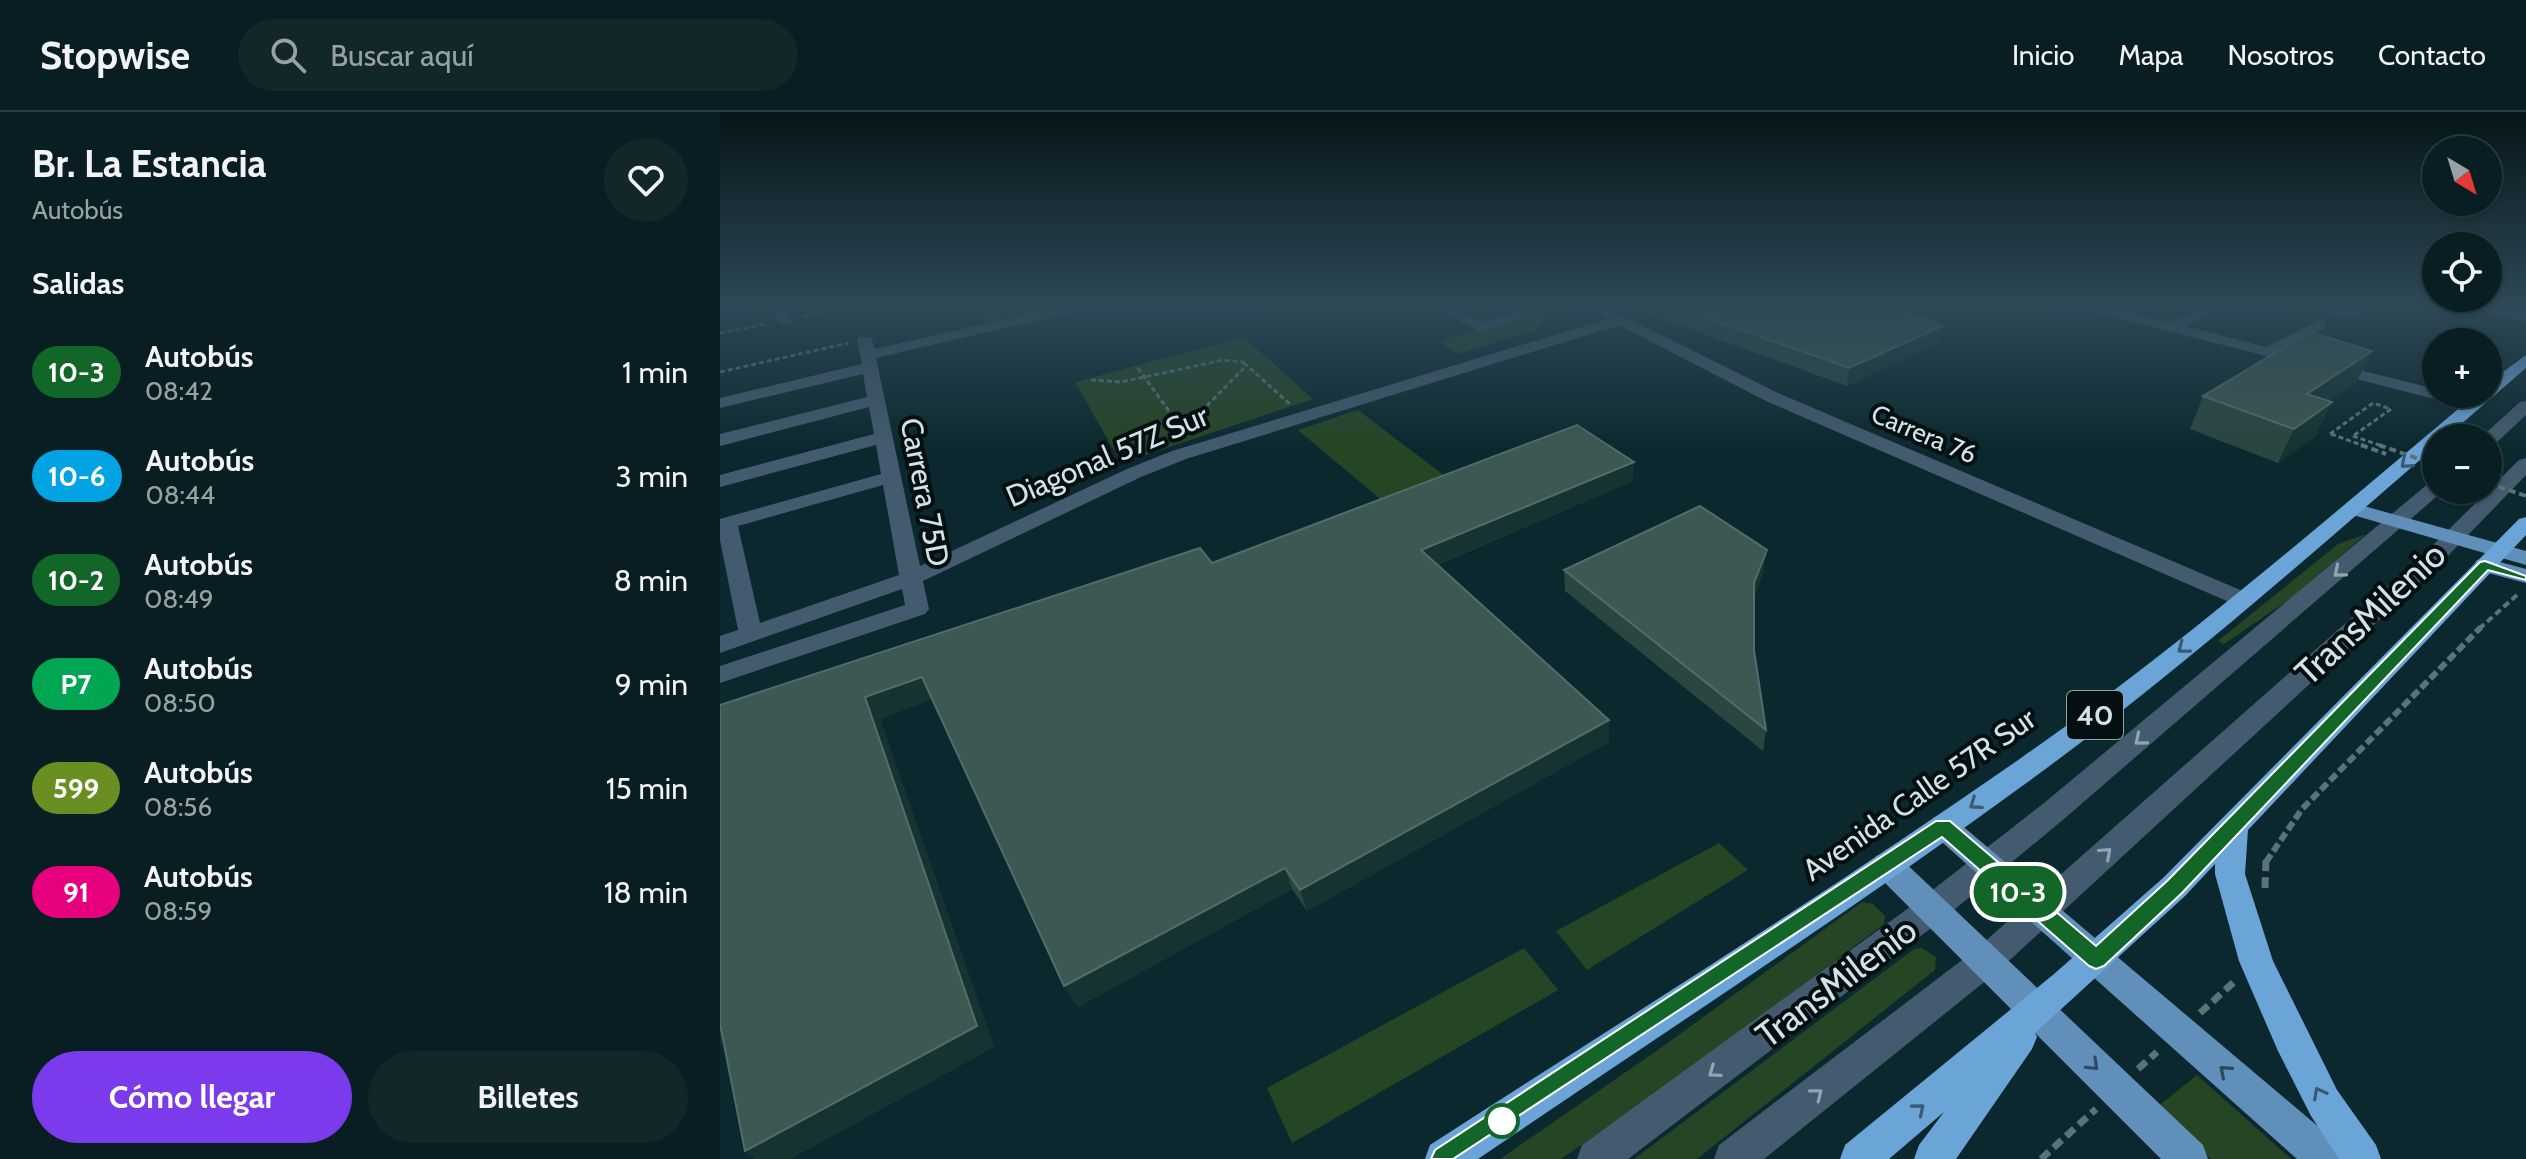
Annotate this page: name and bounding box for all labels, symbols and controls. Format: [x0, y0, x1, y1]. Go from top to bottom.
search box [238, 19, 798, 91]
text: Stopwise [40, 32, 190, 79]
icon: search [266, 33, 310, 77]
text: Buscar aquí [330, 37, 474, 74]
text: Inicio [2012, 38, 2075, 72]
text: Mapa [2119, 38, 2184, 72]
text: Nosotros [2228, 38, 2334, 72]
text: Contacto [2378, 38, 2486, 72]
north arrow [2422, 136, 2502, 216]
map controls [2422, 136, 2502, 504]
button: heart [604, 138, 688, 222]
text: Br. La Estancia [32, 140, 266, 187]
text: Autobús [32, 194, 123, 226]
button: locate [2422, 232, 2502, 312]
text: Salidas [32, 265, 124, 302]
button: + [2422, 328, 2502, 408]
text: Autobús [145, 338, 254, 375]
text: 1 min [622, 354, 688, 391]
text: 10-3 [48, 355, 105, 389]
text: 08:42 [145, 375, 213, 407]
street label: Diagonal 57Z Sur [1000, 397, 1214, 515]
street label: Carrera 76 [1866, 397, 1982, 471]
street label: Carrera 75D [892, 415, 958, 569]
button: − [2422, 424, 2502, 504]
text: Autobús [146, 442, 254, 479]
one-way arrow [2401, 454, 2415, 468]
text: 3 min [616, 458, 688, 495]
text: 10-6 [48, 459, 106, 493]
text: 08:44 [146, 479, 215, 511]
street label: TransMilenio [2286, 532, 2454, 694]
text: Autobús [144, 546, 253, 583]
text: 8 min [614, 562, 688, 599]
one-way arrow [2333, 562, 2348, 577]
text: 10-2 [48, 563, 104, 597]
text: 08:49 [144, 583, 213, 615]
one-way arrow [2177, 639, 2192, 653]
text: Autobús [144, 650, 253, 687]
text: 9 min [615, 666, 688, 703]
text: P7 [61, 667, 91, 701]
text: 08:50 [144, 687, 216, 719]
road number: 40 [2067, 691, 2123, 739]
street label: Avenida Calle 57R Sur [1795, 699, 2043, 888]
one-way arrow [2134, 730, 2149, 745]
text: Autobús [144, 754, 253, 791]
text: 15 min [606, 770, 688, 807]
text: 599 [53, 771, 99, 805]
text: 08:56 [144, 791, 212, 823]
one-way arrow [1969, 794, 1983, 809]
one-way arrow [2097, 847, 2111, 862]
text: Autobús [144, 858, 253, 895]
line badge: 10-3 [1962, 866, 2074, 918]
text: 18 min [604, 874, 688, 911]
text: 91 [63, 875, 89, 909]
text: 10-3 [1990, 875, 2046, 909]
text: 08:59 [144, 895, 212, 927]
street label: TransMilenio [1747, 907, 1925, 1057]
button: Cómo llegar [32, 1051, 352, 1143]
button: Billetes [368, 1051, 688, 1143]
one-way arrow [2084, 1056, 2098, 1070]
one-way arrow [1708, 1062, 1723, 1077]
one-way arrow [2220, 1066, 2235, 1081]
one-way arrow [2314, 1087, 2329, 1102]
one-way arrow [1808, 1089, 1822, 1103]
unlabelled marker [1485, 1104, 1519, 1138]
one-way arrow [1910, 1104, 1924, 1119]

